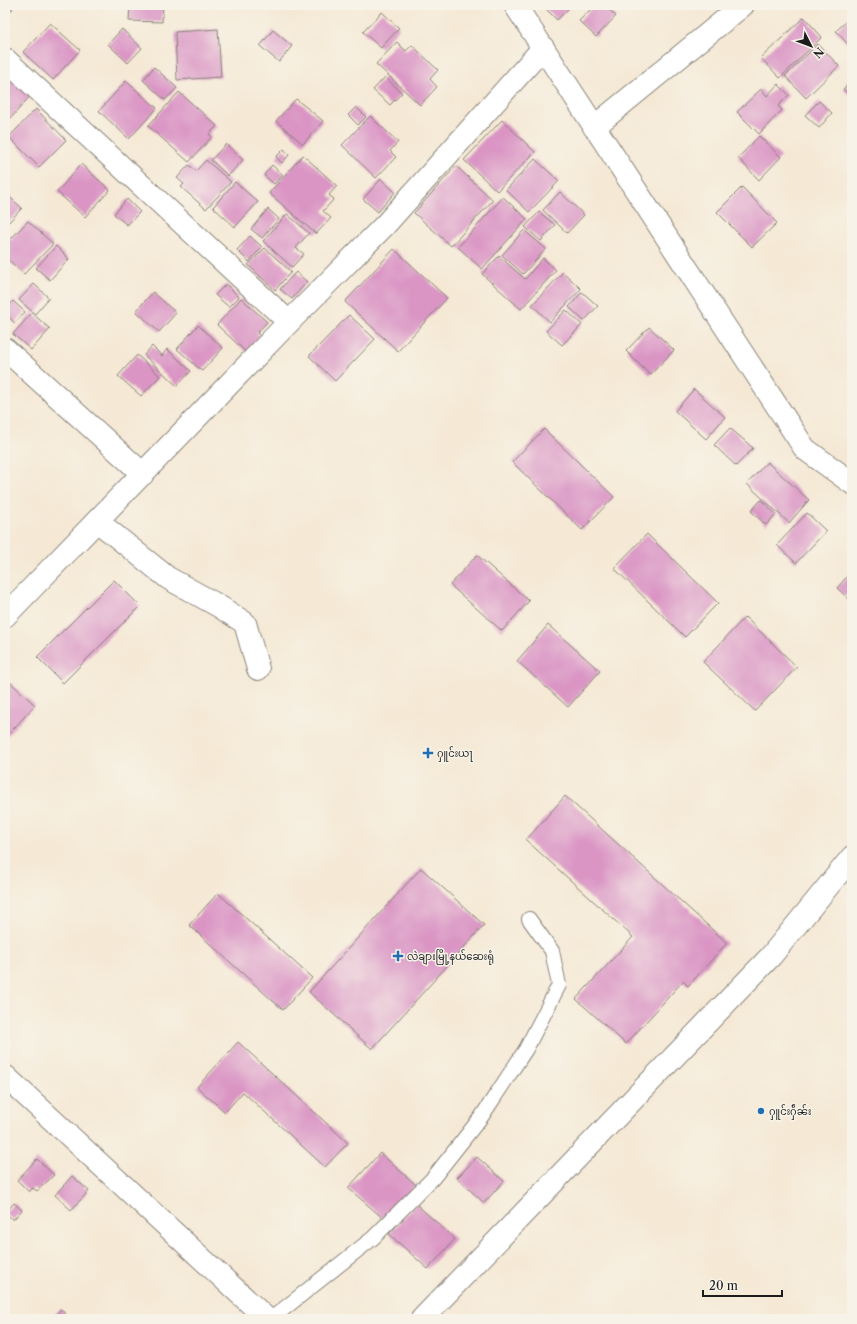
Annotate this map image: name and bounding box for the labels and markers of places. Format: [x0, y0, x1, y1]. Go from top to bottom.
place label: ႁူင်းယႃ [437, 746, 473, 762]
marker: ႁူင်းယႃ [422, 747, 434, 759]
place label: လဲချားမြို့နယ်ဆေးရုံ [407, 949, 494, 965]
marker: လဲချားမြို့နယ်ဆေးရုံ [392, 950, 404, 962]
place label: ႁူင်းႁဵၼ်း [769, 1104, 811, 1120]
marker: ႁူင်းႁဵၼ်း [756, 1106, 766, 1116]

